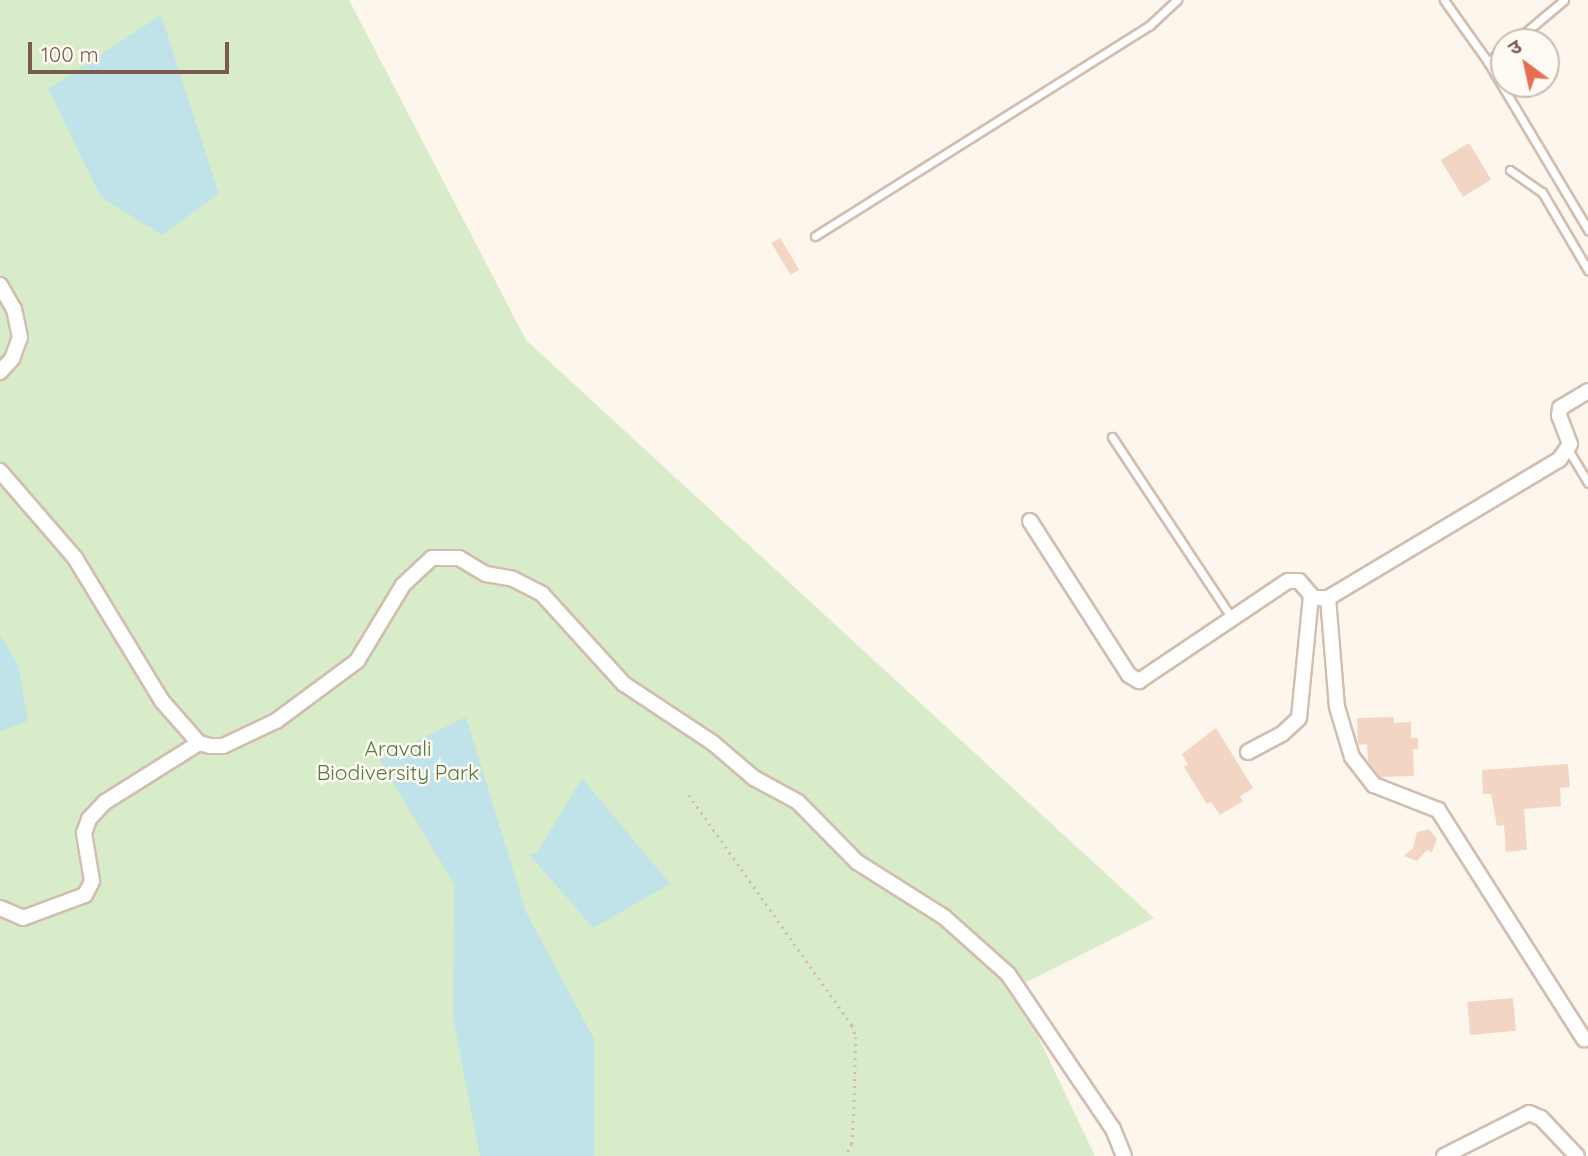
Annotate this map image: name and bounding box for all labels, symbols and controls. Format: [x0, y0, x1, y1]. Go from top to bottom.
scale bar [32, 28, 233, 72]
north arrow [1490, 28, 1560, 98]
text: उ [1503, 34, 1526, 60]
text: 100 m [41, 41, 99, 67]
park label: Aravali Biodiversity Park [317, 735, 479, 785]

